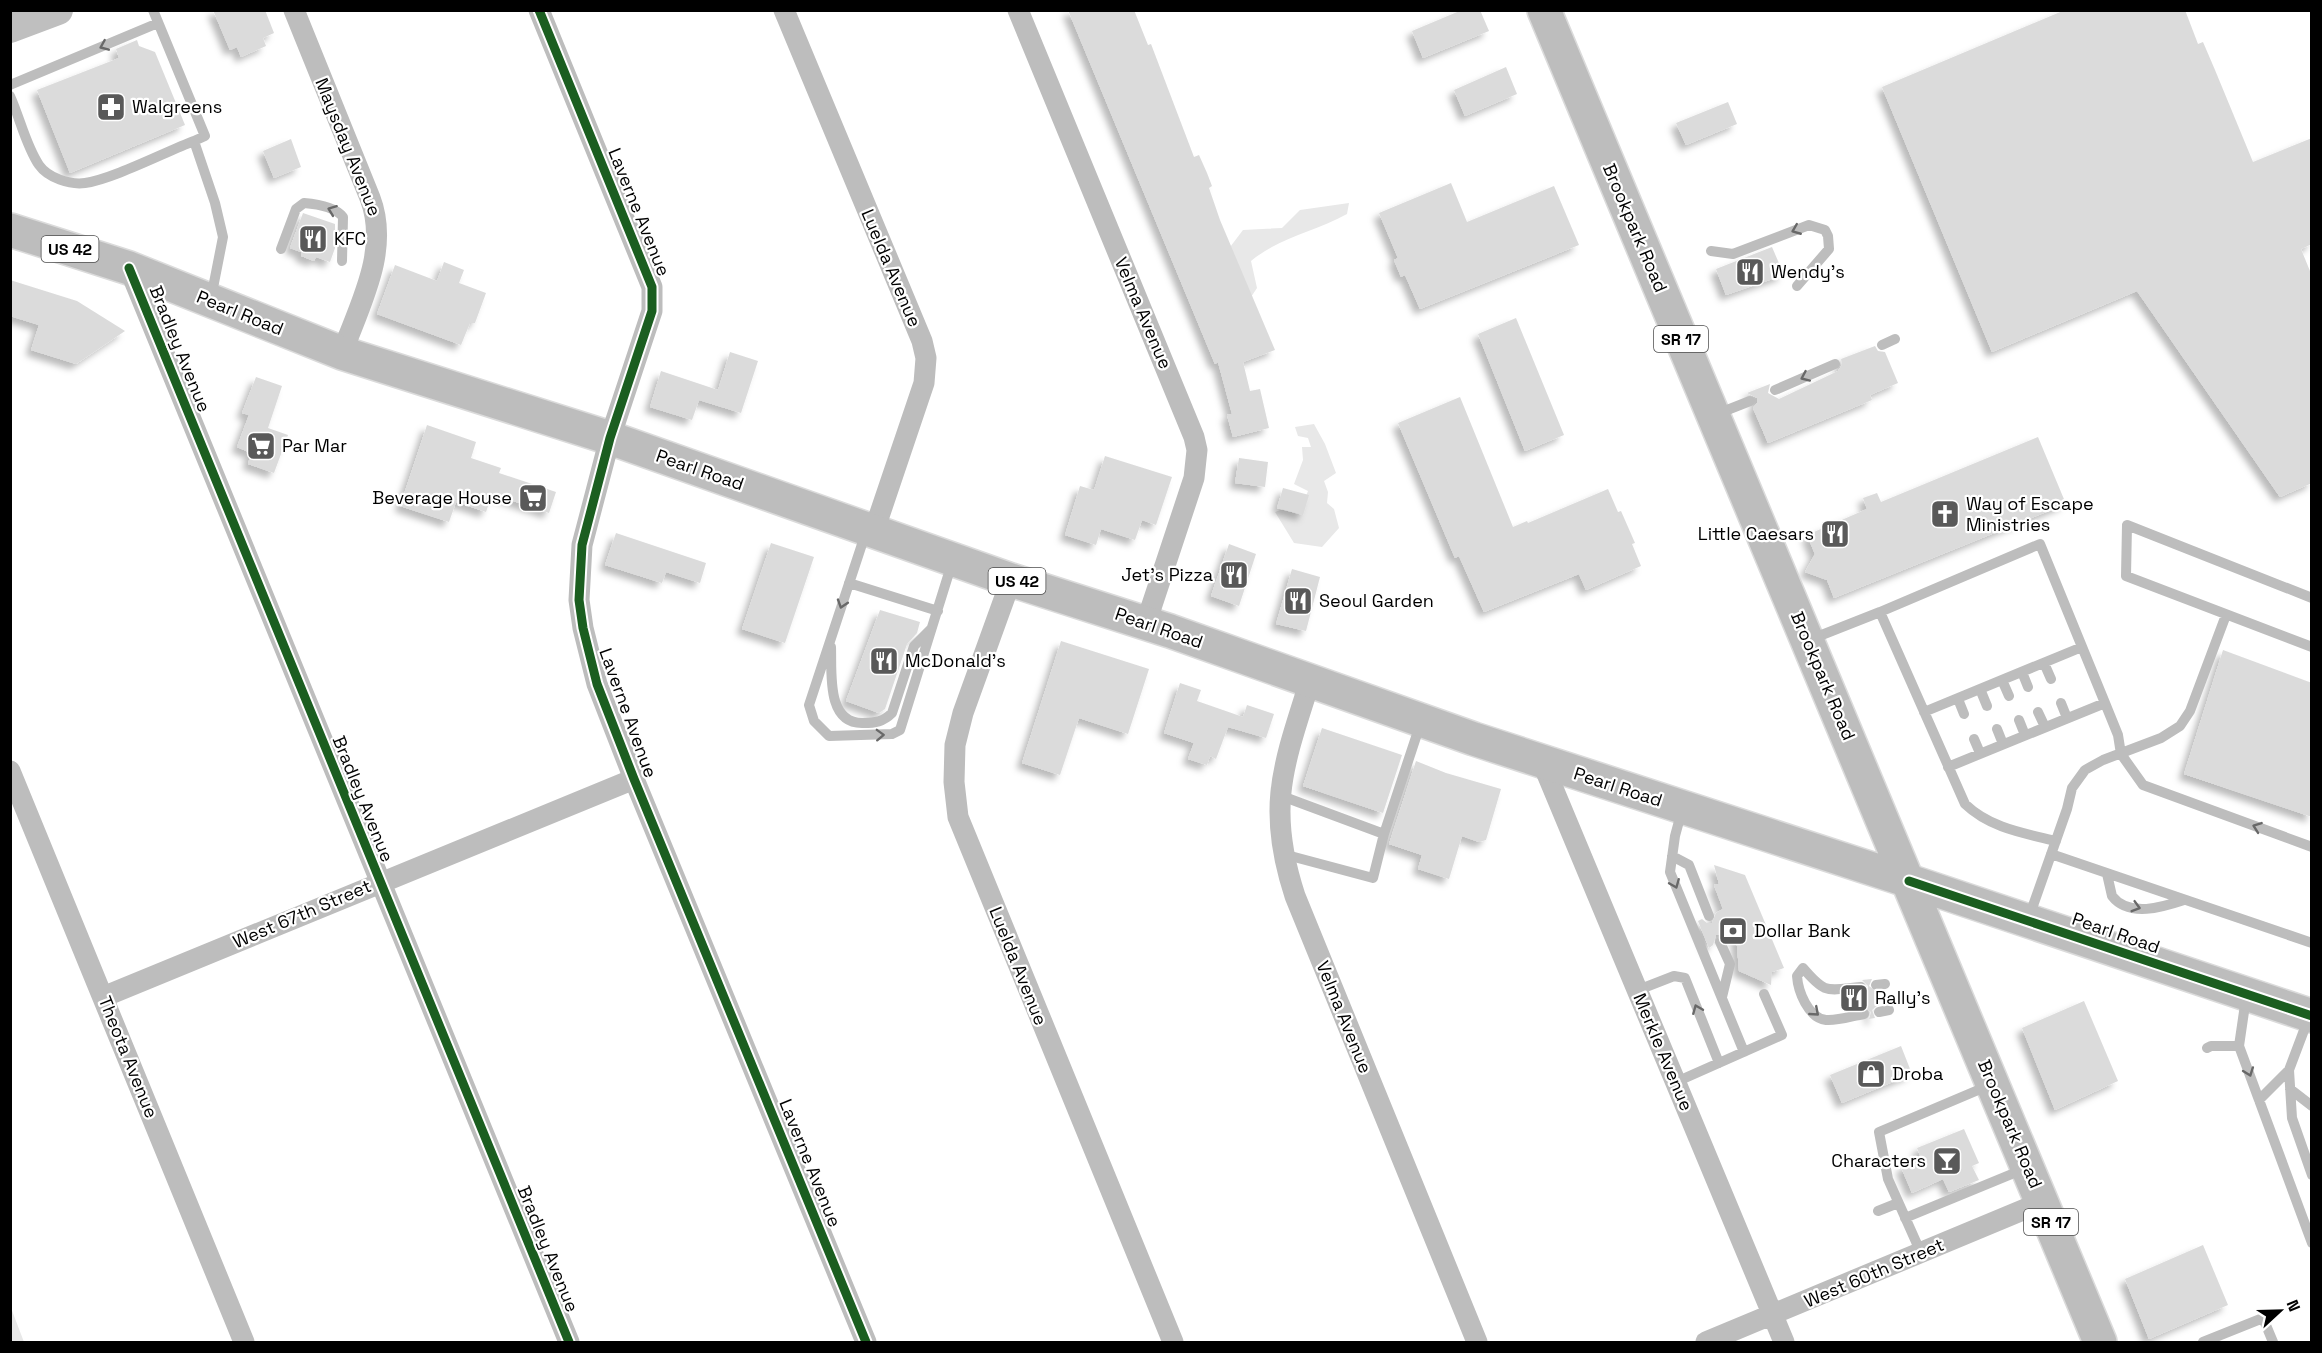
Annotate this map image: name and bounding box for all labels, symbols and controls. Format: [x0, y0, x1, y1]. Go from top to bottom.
one-way arrow [100, 38, 111, 50]
street label: Maysday Avenue [310, 74, 387, 219]
pharmacy icon: Walgreens [95, 91, 127, 123]
place label: Walgreens [132, 95, 222, 118]
street label: Laverne Avenue [603, 144, 676, 279]
street label: Brookpark Road [1598, 160, 1673, 296]
one-way arrow [327, 205, 338, 217]
street label: Luelda Avenue [856, 205, 927, 330]
restaurant icon: KFC [297, 223, 329, 255]
one-way arrow [1791, 223, 1801, 236]
place label: KFC [334, 227, 366, 250]
road number: US 42 [42, 236, 98, 262]
street label: Velma Avenue [1110, 253, 1177, 372]
restaurant icon: Wendy's [1734, 256, 1766, 288]
place label: Wendy's [1771, 260, 1845, 283]
street label: Bradley Avenue [145, 282, 216, 415]
street label: Pearl Road [193, 285, 287, 340]
road number: SR 17 [1654, 326, 1708, 352]
one-way arrow [1801, 370, 1812, 382]
supermarket icon: Par Mar [245, 430, 277, 462]
place label: Par Mar [282, 434, 347, 457]
street label: Pearl Road [653, 444, 747, 495]
supermarket icon: Beverage House [517, 482, 549, 514]
place label: Beverage House [372, 486, 512, 509]
place label: Way of Escape Ministries [1966, 492, 2094, 536]
church icon: Way of Escape Ministries [1929, 498, 1961, 530]
restaurant icon: Little Caesars [1819, 518, 1851, 550]
place label: Little Caesars [1698, 522, 1814, 545]
restaurant icon: Jet's Pizza [1218, 559, 1250, 591]
place label: Jet's Pizza [1121, 563, 1213, 586]
road number: US 42 [988, 568, 1046, 594]
restaurant icon: Seoul Garden [1282, 585, 1314, 617]
place label: Seoul Garden [1319, 589, 1434, 612]
one-way arrow [837, 598, 849, 609]
street label: Pearl Road [1112, 602, 1206, 653]
street label: Brookpark Road [1786, 608, 1861, 744]
street label: Laverne Avenue [594, 645, 663, 781]
restaurant icon: McDonald's [868, 645, 900, 677]
place label: McDonald's [905, 649, 1006, 672]
one-way arrow [875, 728, 884, 741]
street label: Bradley Avenue [328, 732, 399, 865]
street label: Pearl Road [1571, 761, 1665, 812]
one-way arrow [2252, 822, 2263, 834]
street label: West 67th Street [229, 874, 375, 953]
one-way arrow [1668, 878, 1680, 889]
one-way arrow [2130, 900, 2141, 912]
street label: Luelda Avenue [984, 903, 1053, 1028]
street label: Pearl Road [2069, 907, 2163, 958]
bank icon: Dollar Bank [1717, 915, 1749, 947]
place label: Dollar Bank [1754, 919, 1851, 942]
street label: Velma Avenue [1311, 957, 1377, 1076]
restaurant icon: Rally's [1838, 982, 1870, 1014]
place label: Rally's [1875, 986, 1930, 1009]
street label: Merkle Avenue [1628, 989, 1699, 1114]
street label: Theota Avenue [94, 992, 163, 1121]
one-way arrow [1692, 1004, 1705, 1014]
one-way arrow [1808, 1005, 1819, 1016]
street label: Brookpark Road [1973, 1056, 2048, 1192]
shop icon: Droba [1855, 1058, 1887, 1090]
place label: Droba [1892, 1062, 1943, 1085]
one-way arrow [2241, 1066, 2254, 1076]
street label: Laverne Avenue [774, 1095, 847, 1230]
bar icon: Characters [1931, 1145, 1963, 1177]
place label: Characters [1831, 1149, 1926, 1172]
street label: Bradley Avenue [513, 1182, 584, 1315]
road number: SR 17 [2024, 1209, 2078, 1235]
street label: West 60th Street [1800, 1233, 1947, 1312]
north arrow [2250, 1281, 2310, 1341]
text: N [2282, 1297, 2305, 1314]

